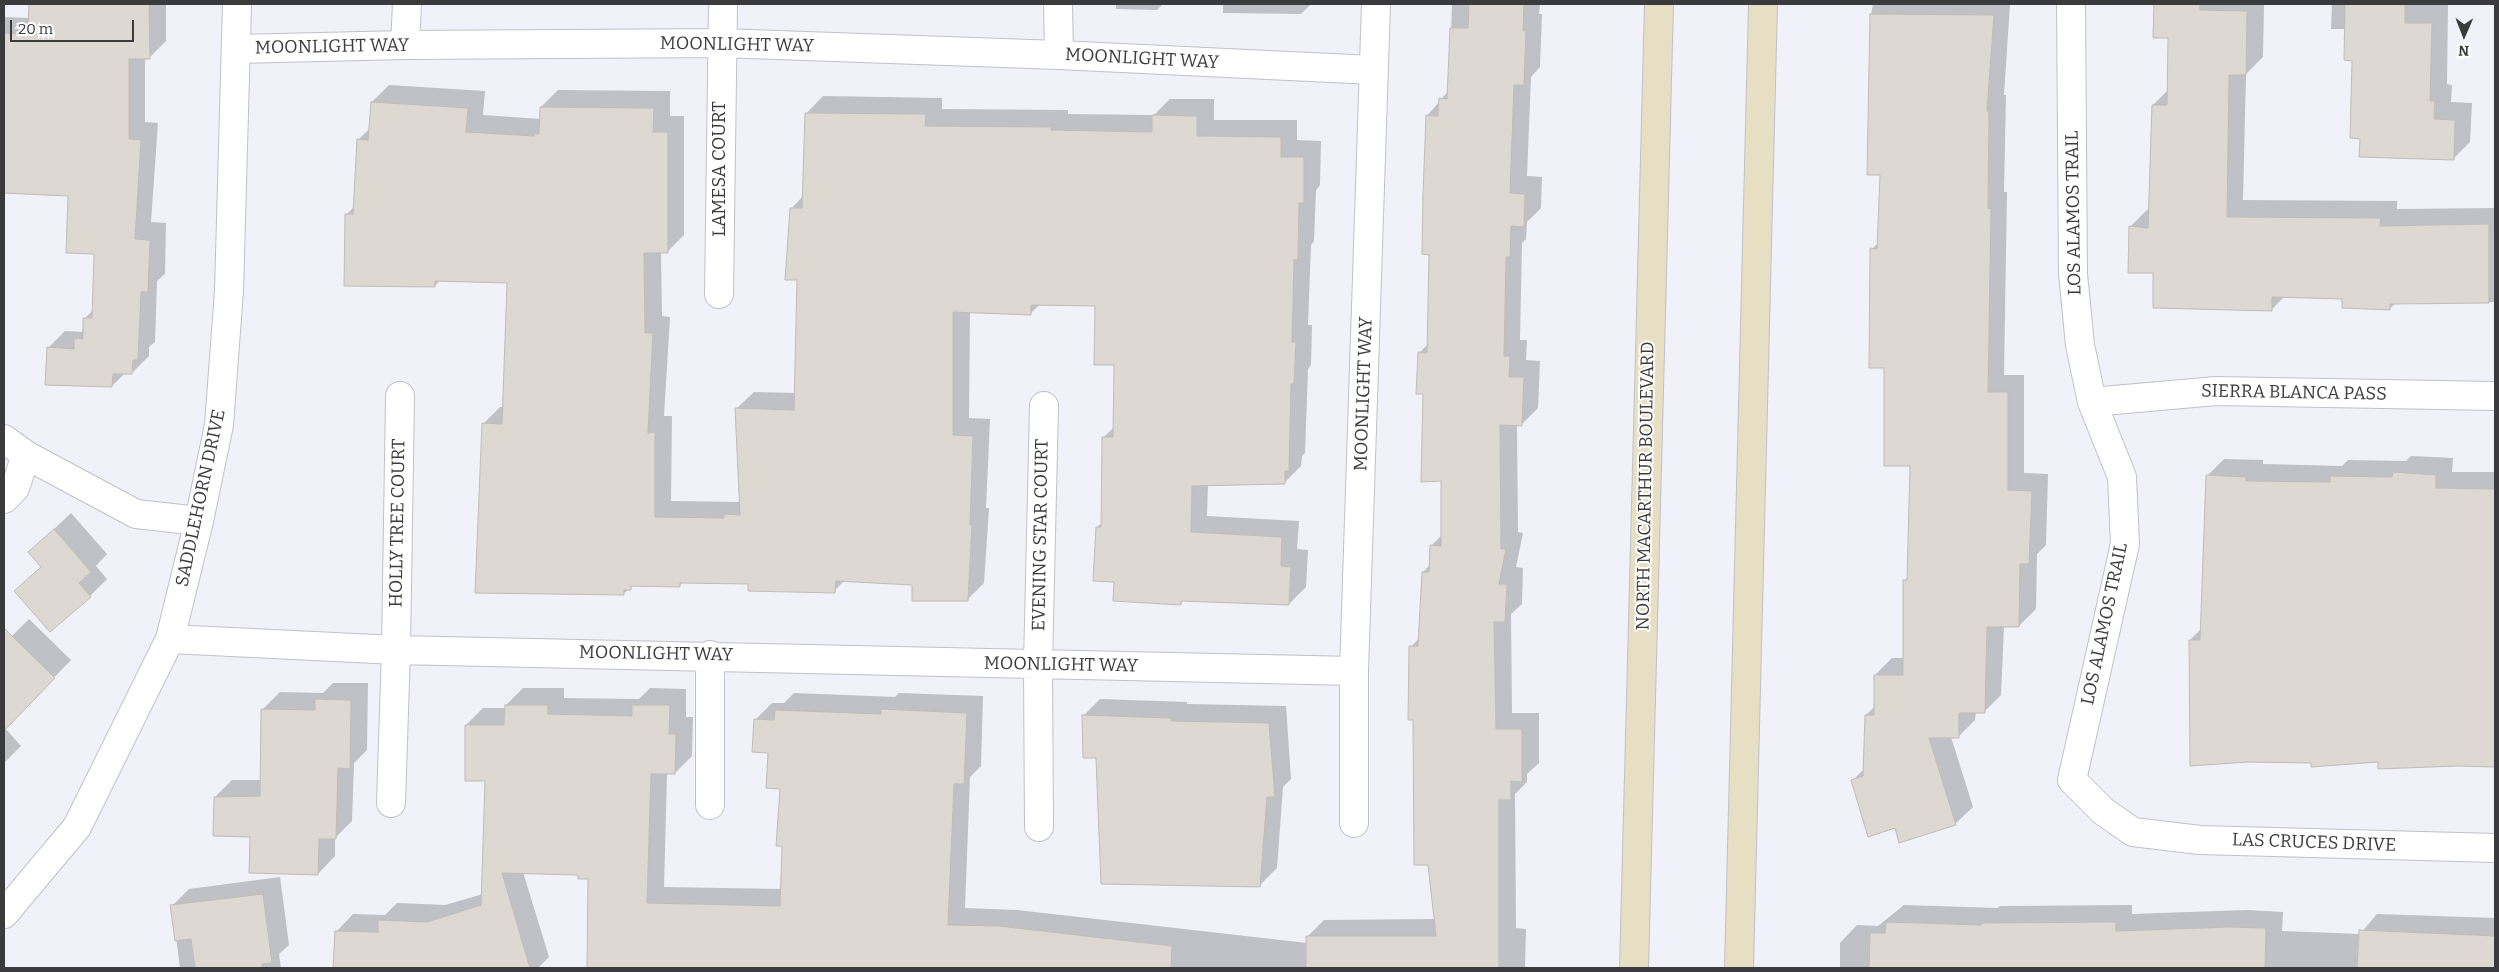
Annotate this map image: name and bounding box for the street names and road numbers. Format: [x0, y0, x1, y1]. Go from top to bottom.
street label: MOONLIGHT WAY [660, 33, 814, 57]
street label: MOONLIGHT WAY [255, 35, 409, 59]
street label: MOONLIGHT WAY [1064, 44, 1220, 74]
street label: LAMESA COURT [709, 101, 731, 237]
street label: LOS ALAMOS TRAIL [2062, 130, 2086, 296]
street label: MOONLIGHT WAY [1351, 317, 1377, 471]
street label: NORTH MACARTHUR BOULEVARD [1633, 341, 1659, 631]
street label: SIERRA BLANCA PASS [2201, 381, 2387, 405]
street label: SADDLEHORN DRIVE [172, 407, 230, 589]
street label: HOLLY TREE COURT [386, 438, 410, 608]
street label: EVENING STAR COURT [1029, 439, 1053, 631]
street label: LOS ALAMOS TRAIL [2077, 541, 2133, 707]
street label: MOONLIGHT WAY [579, 642, 733, 666]
street label: MOONLIGHT WAY [984, 653, 1138, 677]
street label: LAS CRUCES DRIVE [2232, 829, 2396, 857]

